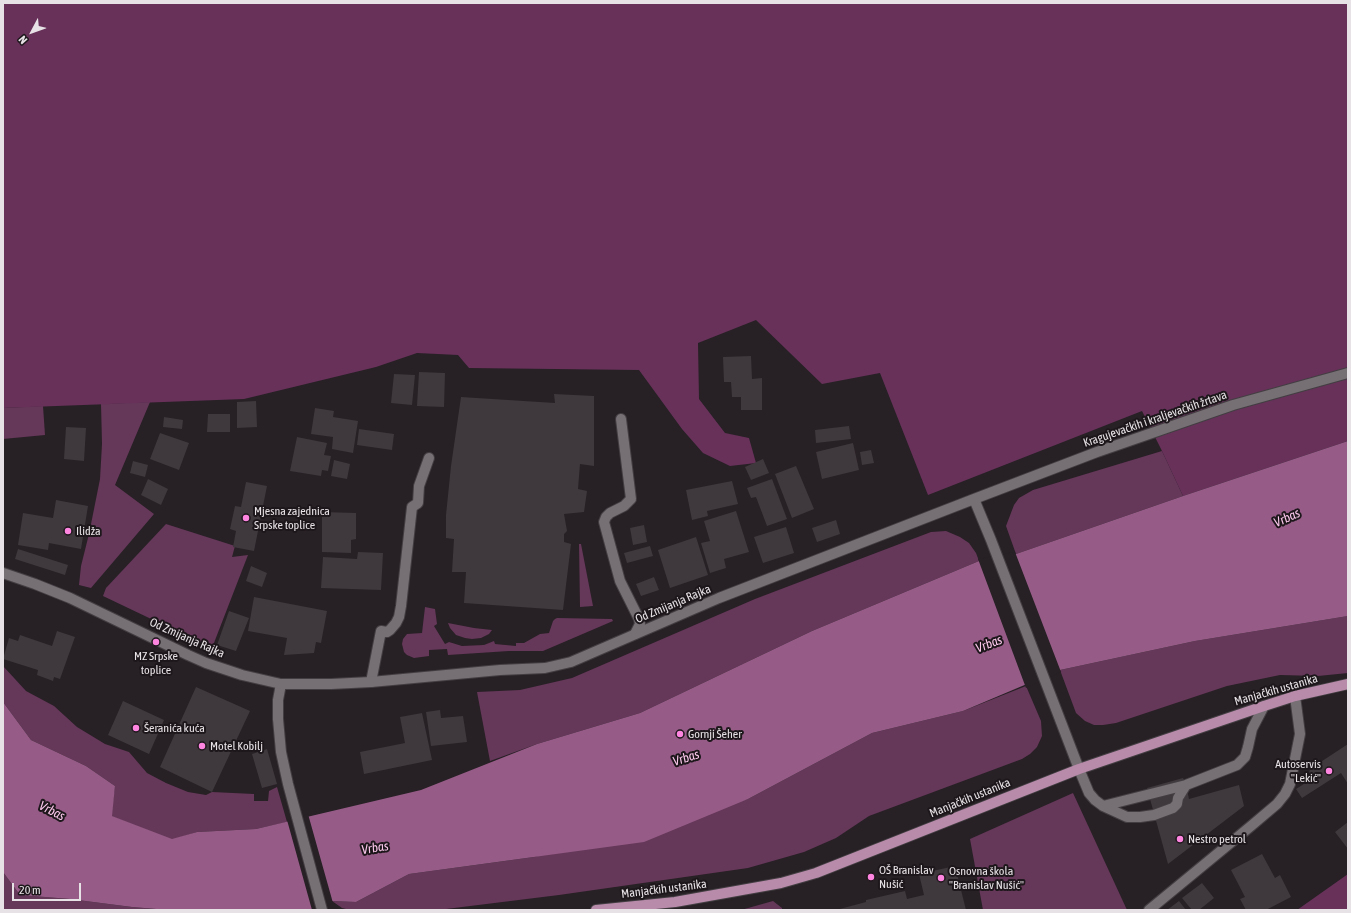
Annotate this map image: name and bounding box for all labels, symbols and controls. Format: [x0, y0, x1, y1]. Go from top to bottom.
north arrow [12, 12, 52, 52]
text: N [16, 33, 30, 46]
street label: Kragujevačkih i kraljevačkih žrtava [1081, 388, 1229, 450]
place label: Mjesna zajednica Srpske toplice [254, 504, 330, 532]
water label: Vrbas [1271, 505, 1303, 531]
marker: Mjesna zajednica Srpske toplice [241, 513, 251, 523]
place label: Ilidža [76, 524, 101, 538]
marker: Ilidža [63, 526, 73, 536]
street label: Od Zmijanja Rajka [633, 582, 713, 626]
street label: Od Zmijanja Rajka [147, 615, 227, 661]
water label: Vrbas [974, 632, 1004, 656]
marker: MZ Srpske toplice [151, 637, 161, 647]
place label: MZ Srpske toplice [134, 649, 178, 677]
street label: Manjačkih ustanika [1233, 671, 1319, 709]
place label: Šeranića kuća [144, 721, 205, 735]
marker: Šeranića kuća [131, 723, 141, 733]
place label: Gornji Šeher [688, 727, 742, 741]
marker: Gornji Šeher [675, 729, 685, 739]
place label: Motel Kobilj [210, 739, 263, 753]
marker: Motel Kobilj [197, 741, 207, 751]
water label: Vrbas [671, 746, 701, 770]
place label: Autoservis "Lekić" [1275, 757, 1321, 785]
marker: Autoservis "Lekić" [1324, 766, 1334, 776]
street label: Manjačkih ustanika [927, 775, 1013, 821]
water label: Vrbas [36, 798, 68, 824]
place label: Nestro petrol [1188, 832, 1246, 846]
marker: Nestro petrol [1175, 834, 1185, 844]
water label: Vrbas [360, 838, 390, 858]
place label: OŠ Branislav Nušić [879, 863, 934, 891]
place label: Osnovna škola "Branislav Nušić" [949, 864, 1024, 892]
marker: OŠ Branislav Nušić [866, 872, 876, 882]
marker: Osnovna škola "Branislav Nušić" [936, 873, 946, 883]
scale bar [14, 875, 83, 901]
street label: Manjačkih ustanika [621, 877, 707, 901]
text: 20 m [19, 883, 41, 897]

